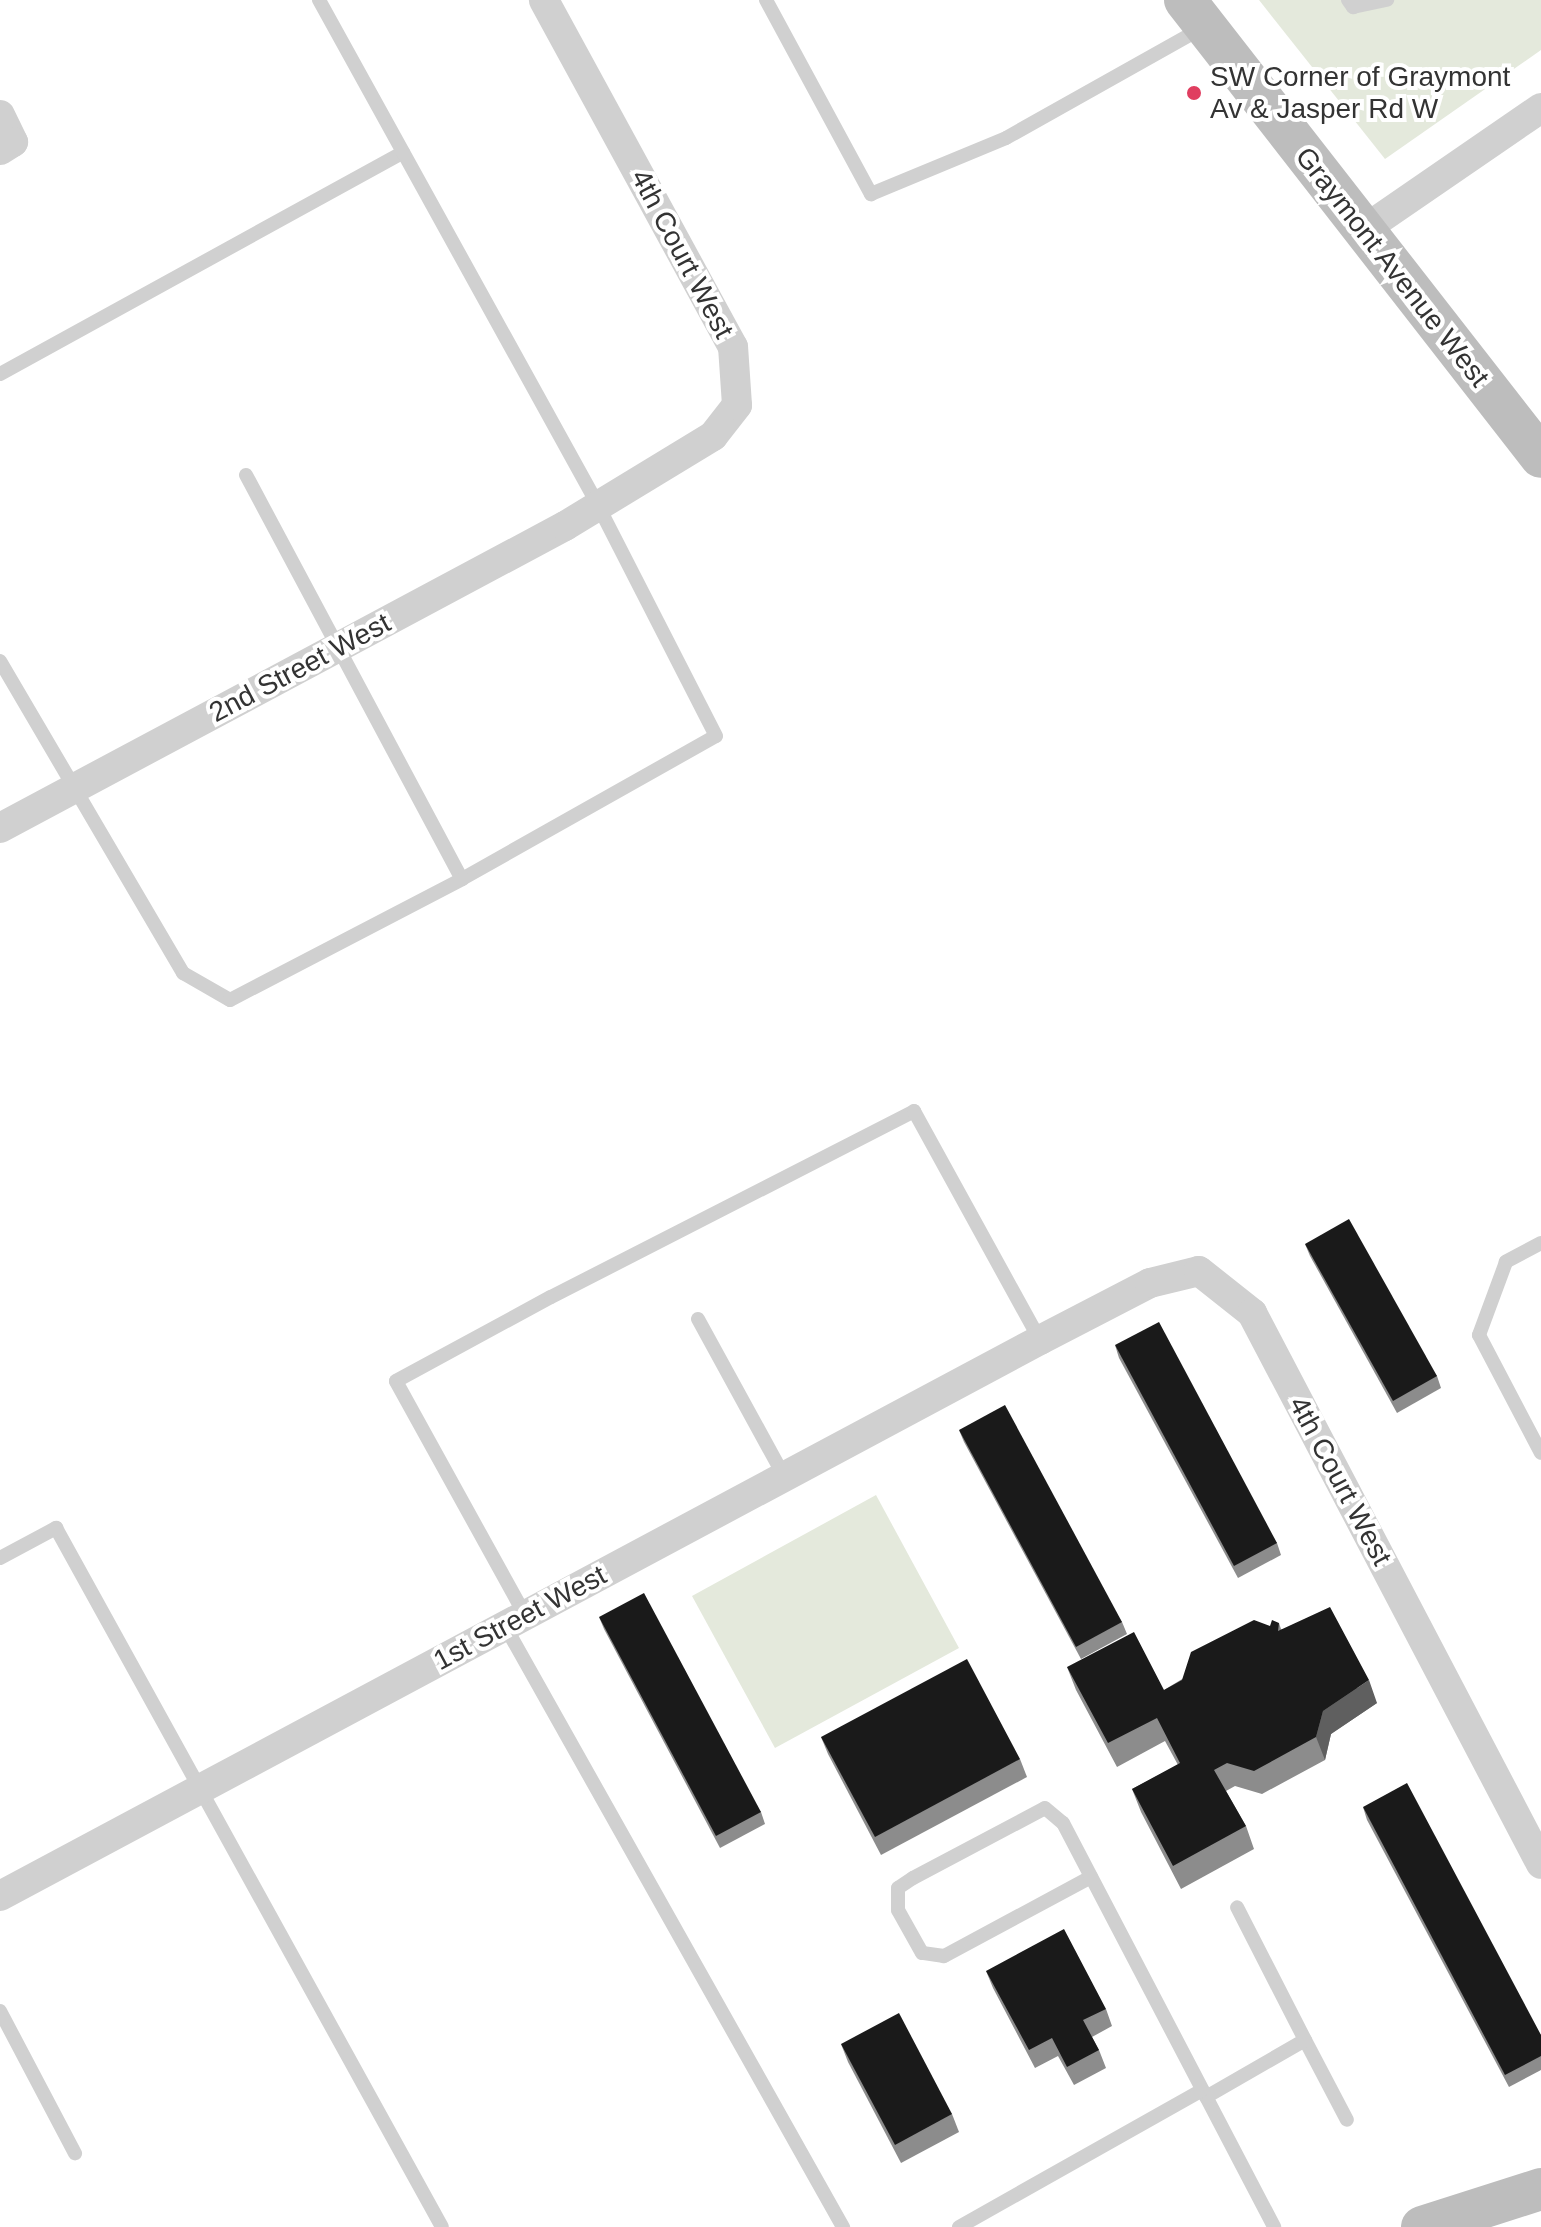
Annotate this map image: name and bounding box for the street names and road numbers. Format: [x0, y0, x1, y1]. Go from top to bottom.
street label: Graymont Avenue West [1288, 140, 1496, 394]
street label: 4th Court West [623, 164, 741, 344]
street label: 2nd Street West [204, 606, 396, 730]
street label: 4th Court West [1281, 1391, 1399, 1571]
street label: 1st Street West [428, 1558, 612, 1678]

